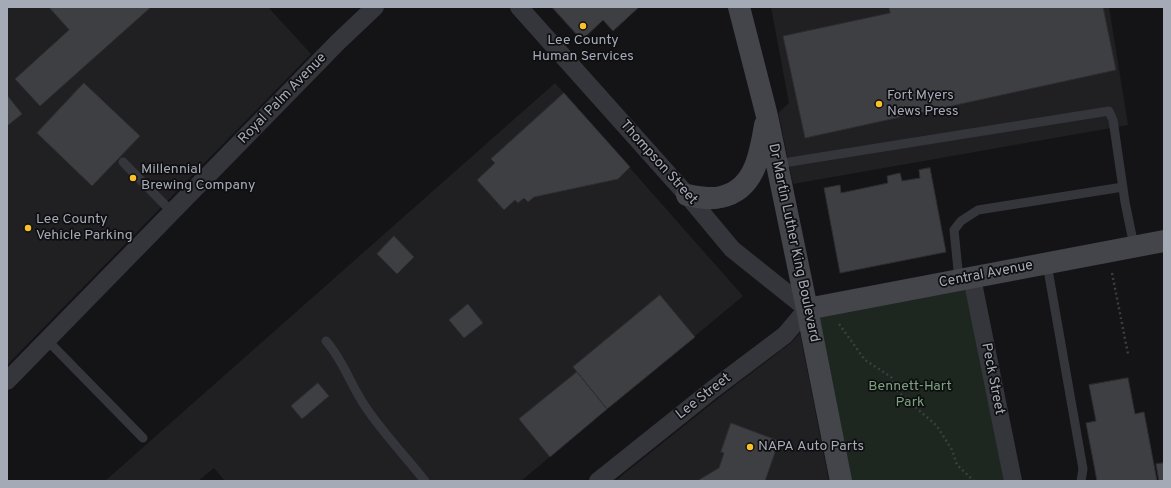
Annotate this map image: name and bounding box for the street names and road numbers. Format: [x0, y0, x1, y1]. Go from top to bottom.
street label: Royal Palm Avenue [235, 50, 331, 148]
street label: Thompson Street [616, 117, 700, 209]
street label: Dr Martin Luther King Boulevard [764, 142, 822, 344]
street label: Central Avenue [938, 258, 1034, 292]
street label: Peck Street [977, 342, 1007, 416]
street label: Lee Street [673, 370, 735, 424]

